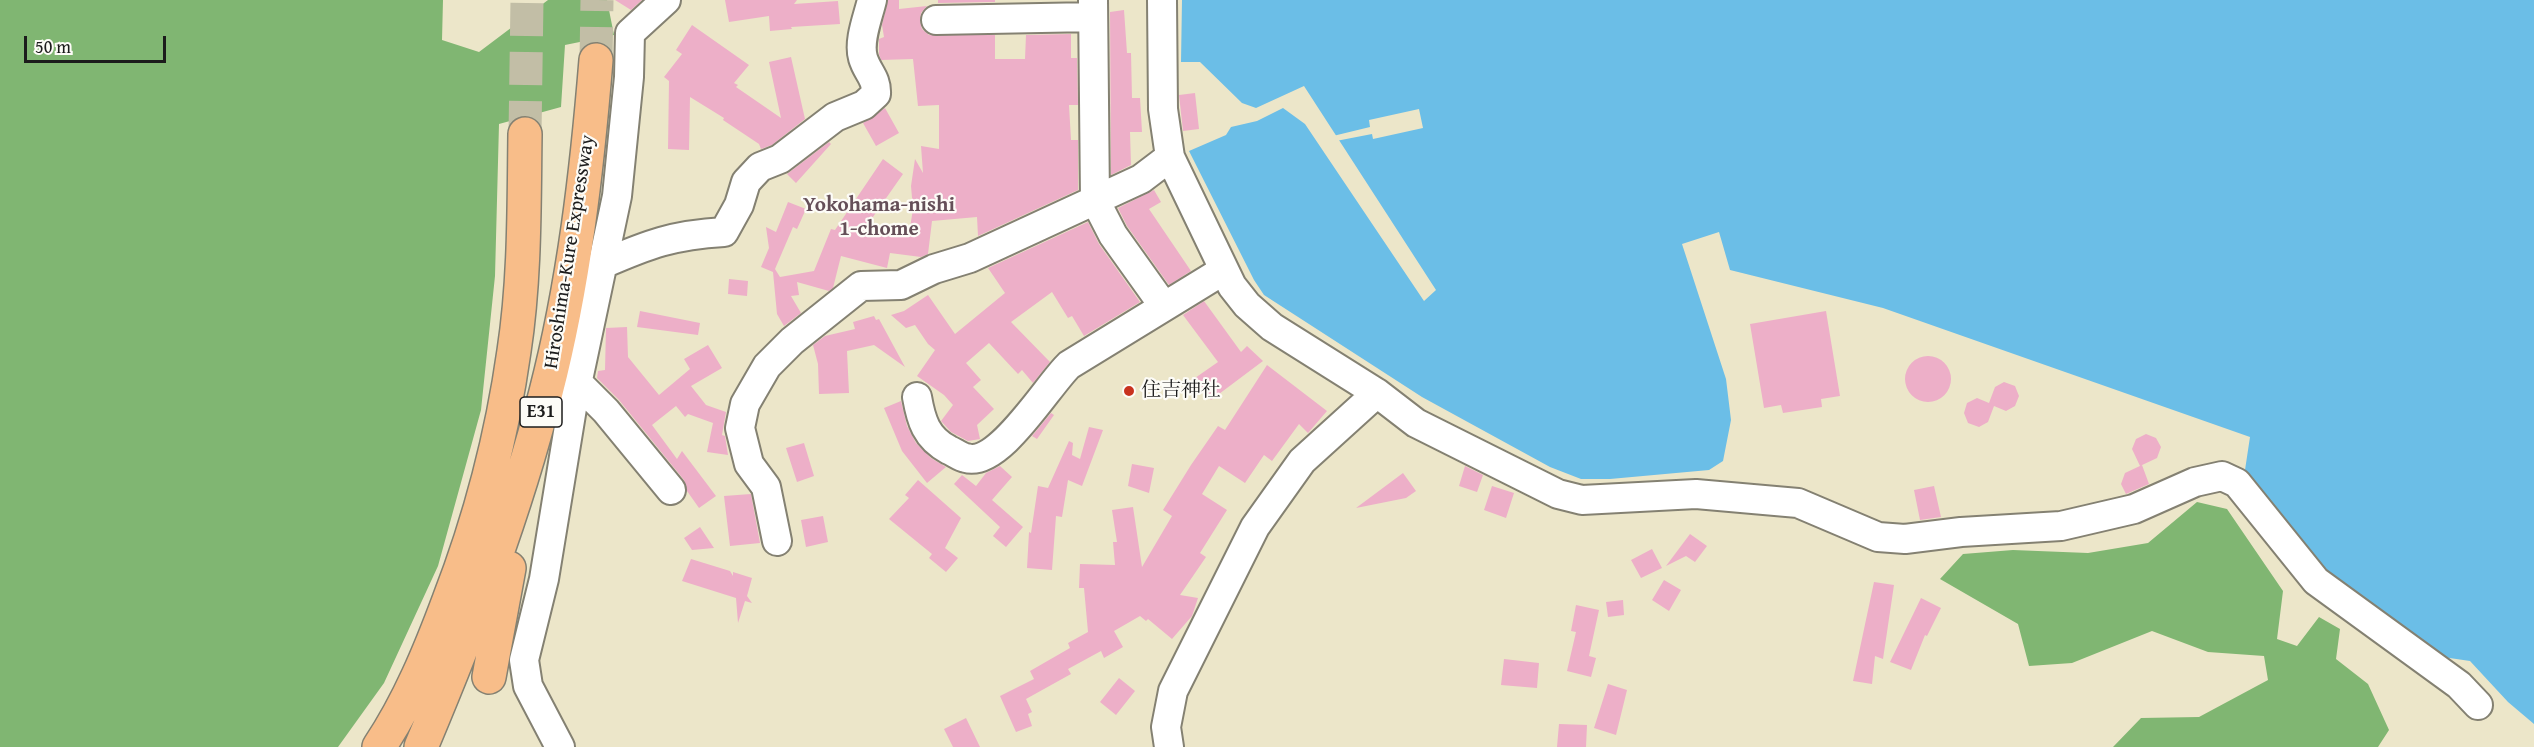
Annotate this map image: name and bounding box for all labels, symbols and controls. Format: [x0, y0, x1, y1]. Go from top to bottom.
scale bar [27, 24, 170, 62]
text: 50 m [35, 33, 71, 60]
street label: Hiroshima-Kure Expressway [540, 133, 600, 371]
district label: Yokohama-nishi 1-chome [803, 193, 955, 243]
place label: 住吉神社 [1141, 379, 1221, 403]
marker: 住吉神社 [1122, 384, 1136, 398]
road number: E31 [520, 397, 562, 427]

